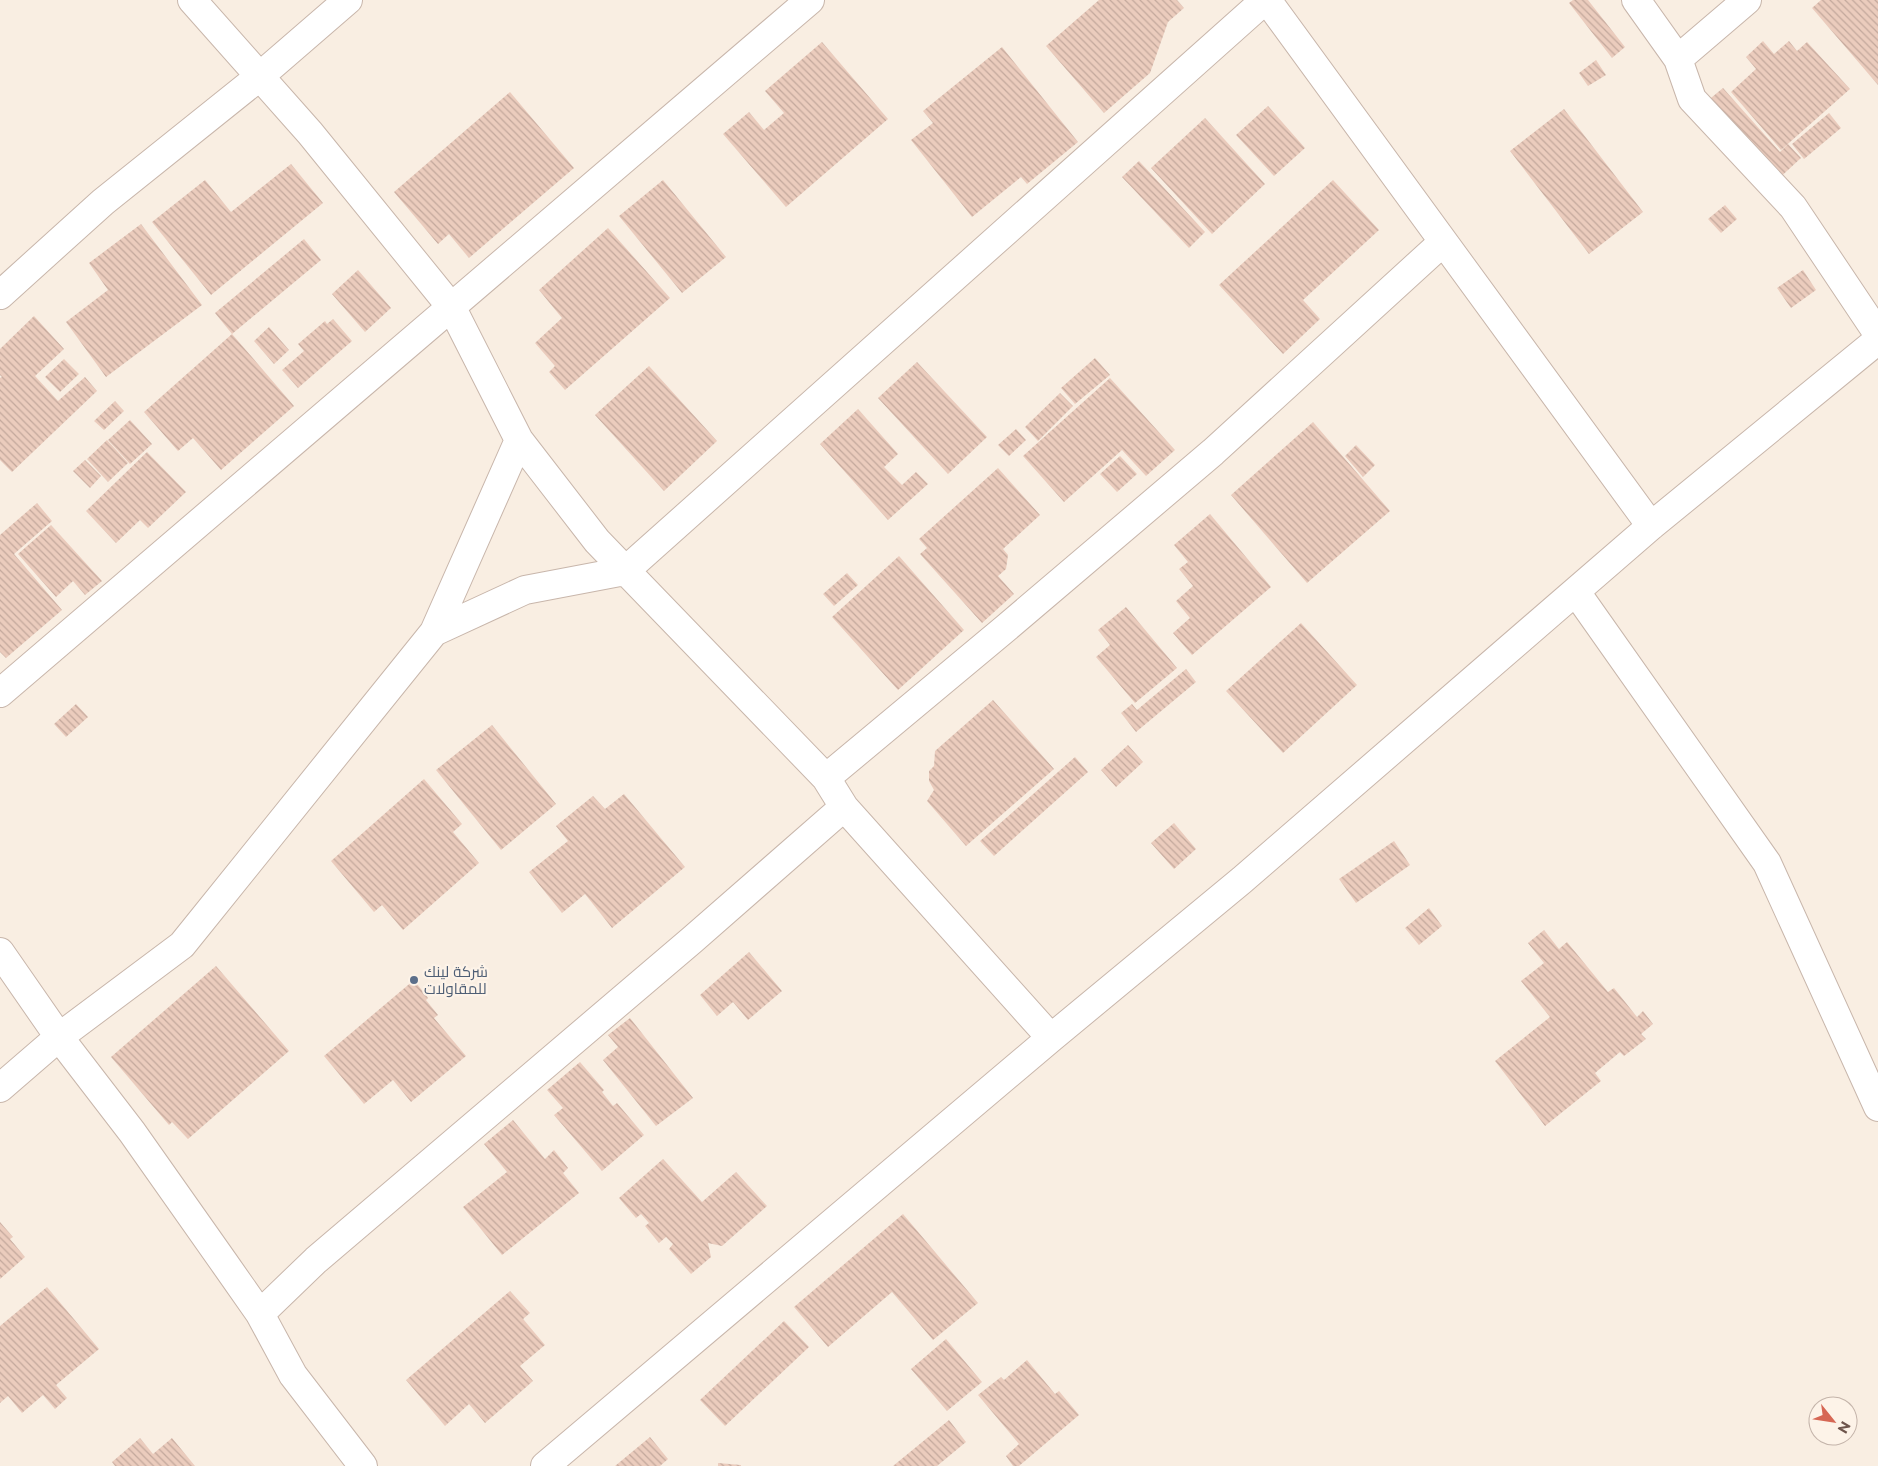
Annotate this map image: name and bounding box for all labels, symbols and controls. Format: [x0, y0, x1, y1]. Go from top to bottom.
place label: شركة لينك للمقاولات [424, 962, 488, 998]
marker: شركة لينك للمقاولات [408, 974, 420, 986]
north arrow [1808, 1396, 1858, 1446]
text: N [1834, 1418, 1855, 1437]

